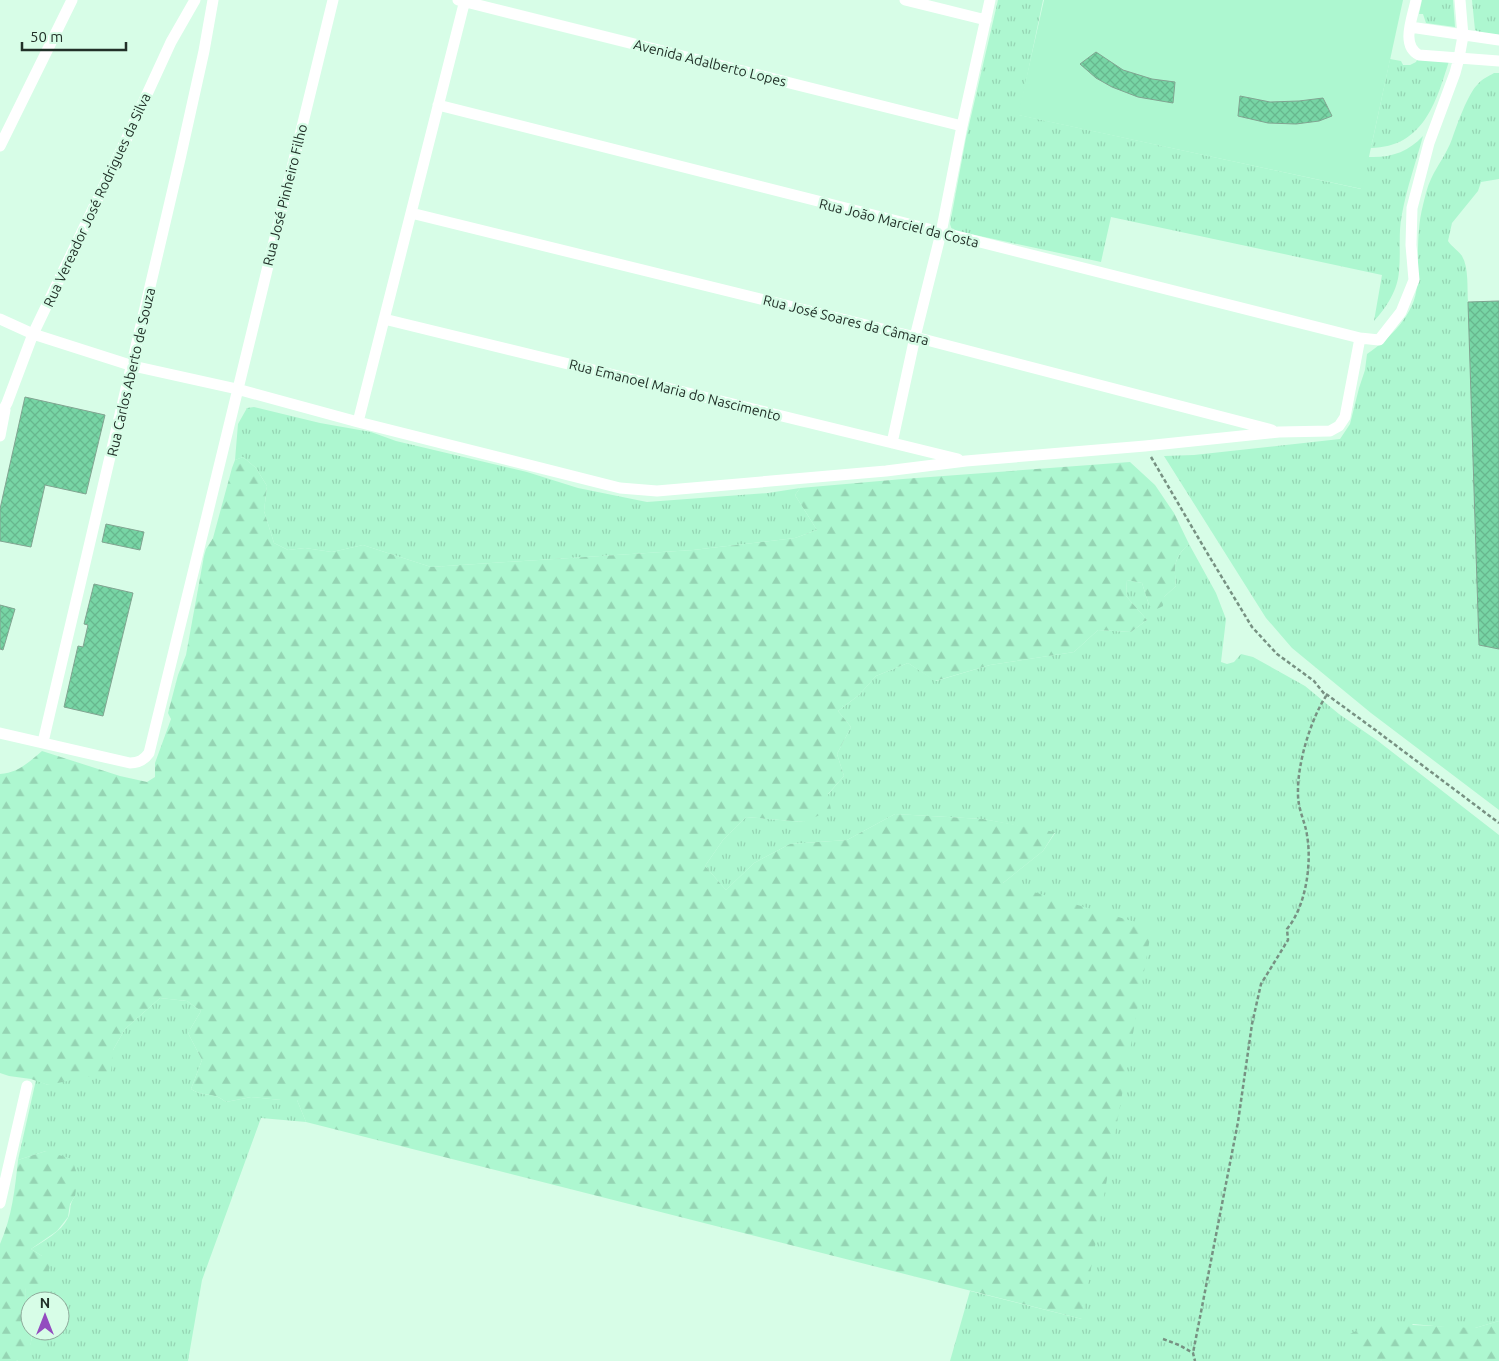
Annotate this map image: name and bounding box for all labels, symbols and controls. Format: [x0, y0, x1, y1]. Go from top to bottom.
scale bar [22, 20, 126, 52]
text: 50 m [30, 28, 63, 45]
street label: Avenida Adalberto Lopes [632, 36, 788, 90]
street label: Rua Vereador José Rodrigues da Silva [40, 90, 154, 310]
street label: Rua José Pinheiro Filho [260, 123, 310, 267]
street label: Rua João Marciel da Costa [817, 195, 981, 251]
street label: Rua Carlos Aberto de Souza [104, 286, 158, 458]
street label: Rua José Soares da Câmara [761, 292, 931, 348]
street label: Rua Emanoel Maria do Nascimento [567, 356, 783, 424]
north arrow [20, 1291, 70, 1341]
text: N [40, 1295, 50, 1311]

